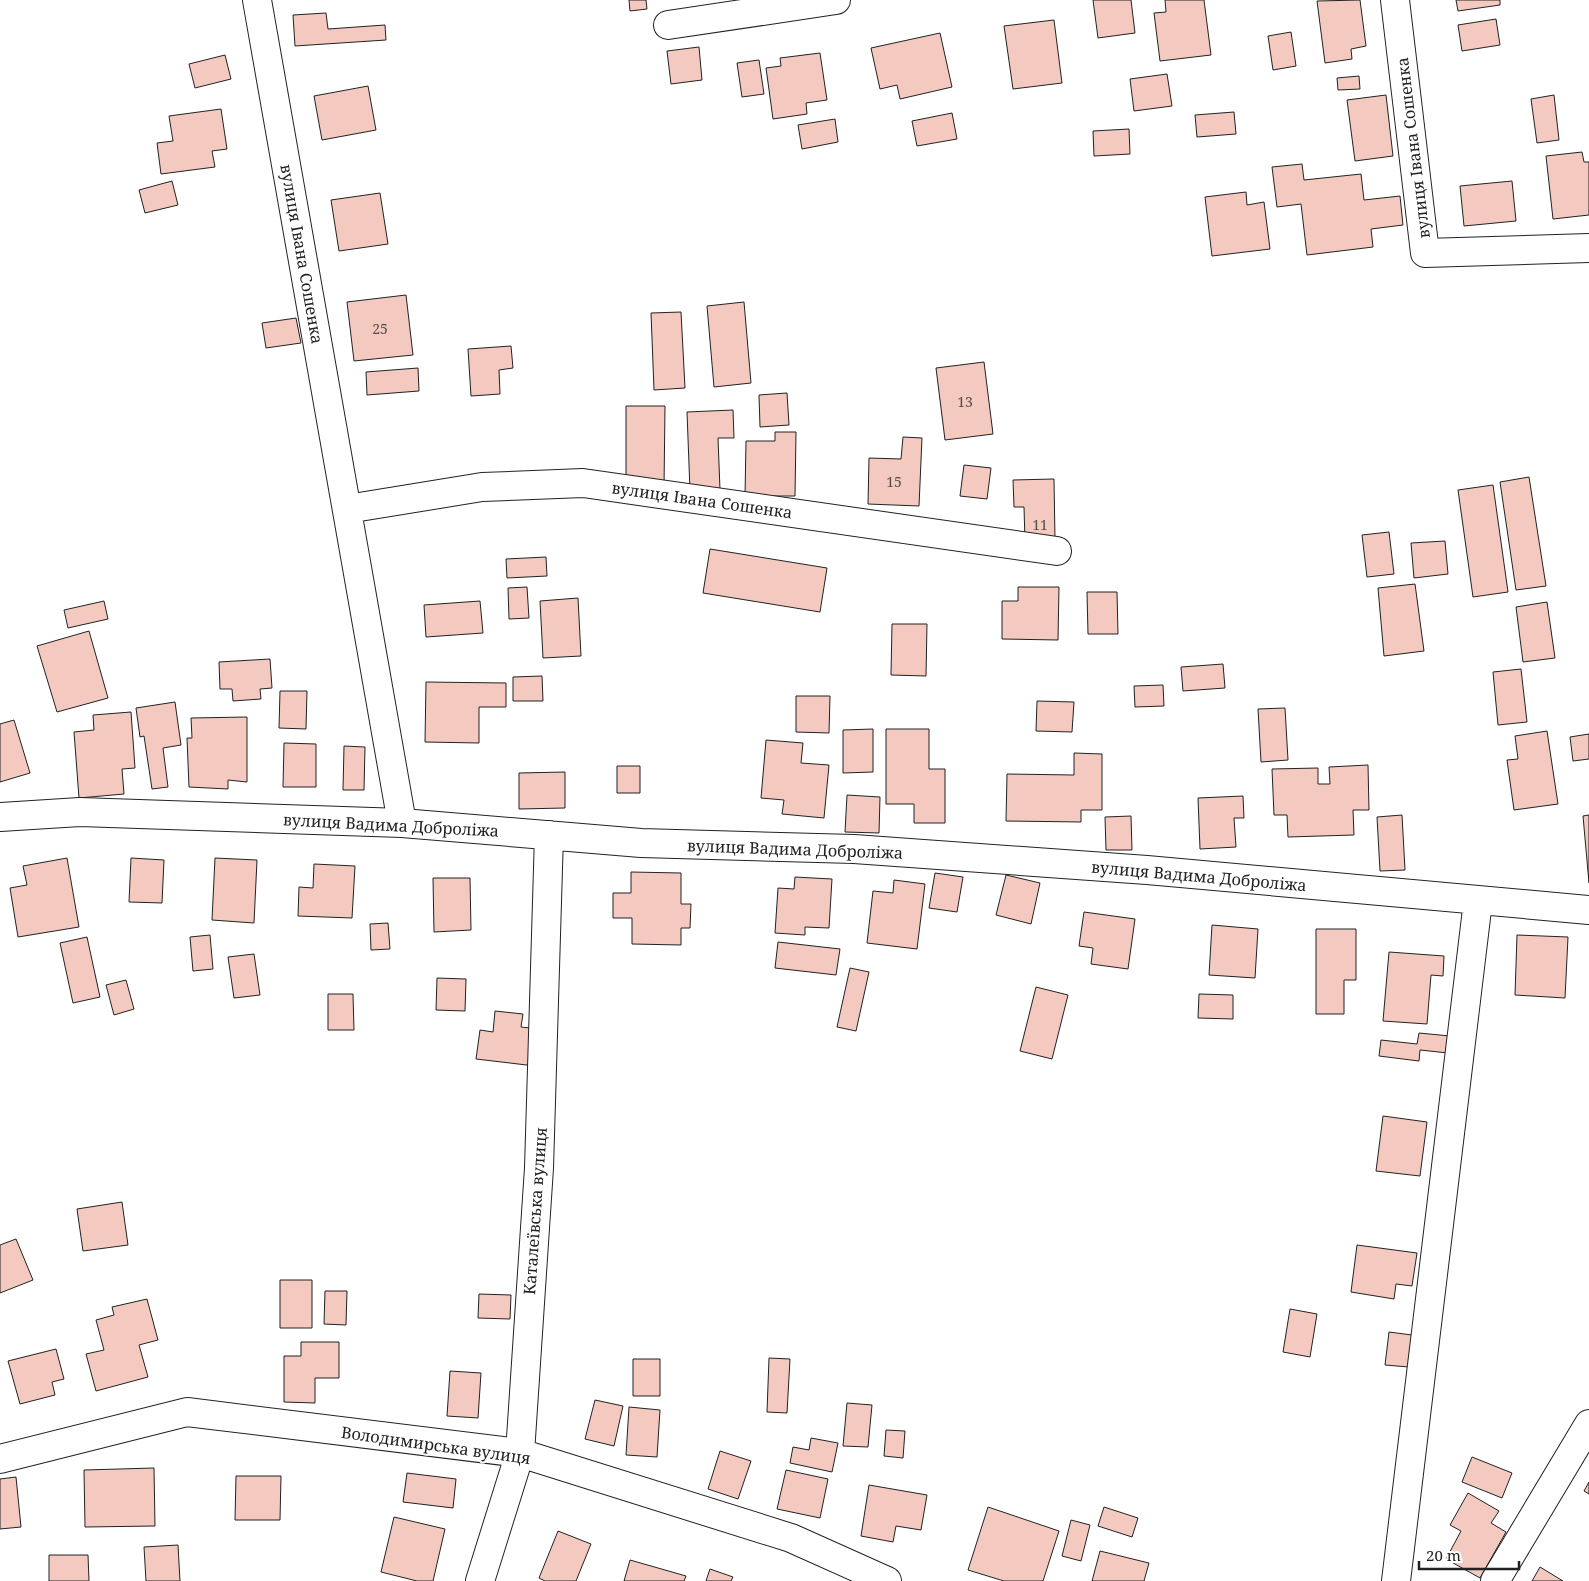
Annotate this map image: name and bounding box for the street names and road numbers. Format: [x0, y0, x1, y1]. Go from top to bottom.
street label: вулиця Івана Сошенка [1391, 56, 1435, 240]
street label: вулиця Івана Сошенка [275, 162, 329, 346]
street label: вулиця Івана Сошенка [610, 476, 794, 524]
street label: вулиця Вадима Доброліжа [282, 808, 500, 842]
street label: вулиця Вадима Доброліжа [687, 834, 903, 864]
street label: вулиця Вадима Доброліжа [1090, 856, 1308, 896]
street label: Каталеївська вулиця [518, 1126, 552, 1296]
street label: Володимирська вулиця [340, 1421, 532, 1469]

